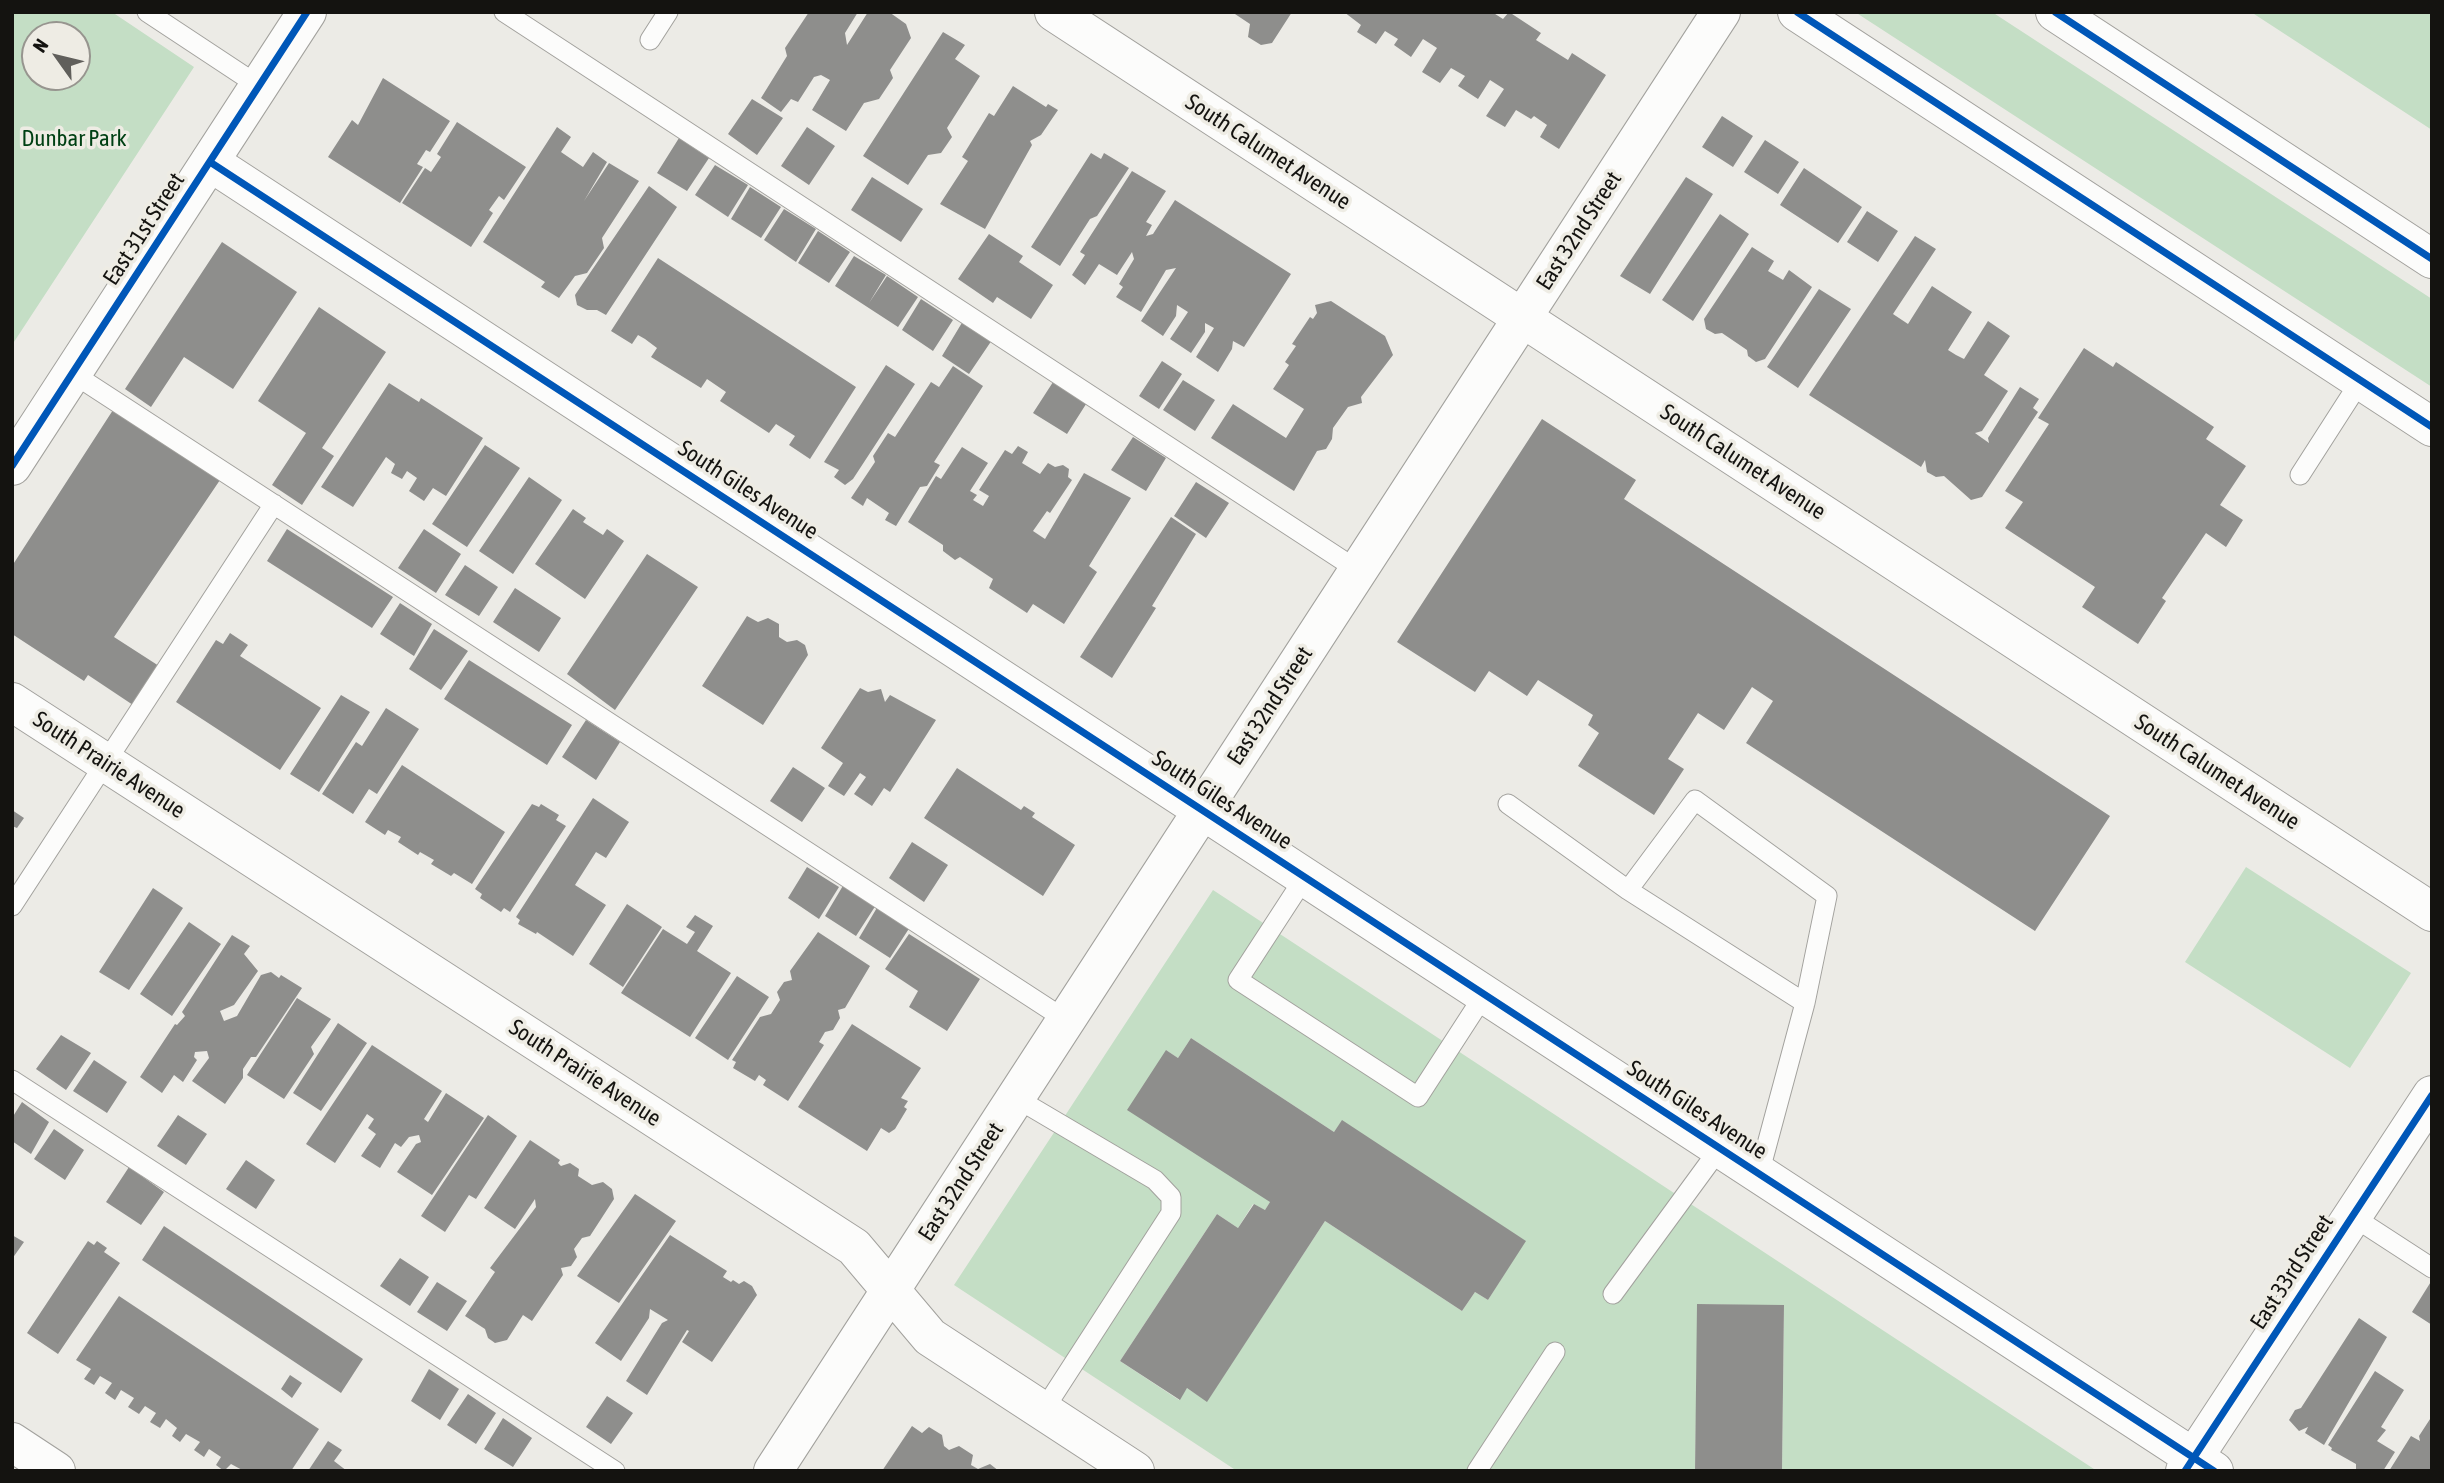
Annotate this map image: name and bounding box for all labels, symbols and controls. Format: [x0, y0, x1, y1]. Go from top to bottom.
north arrow [21, 21, 91, 91]
text: N [28, 35, 53, 56]
street label: South Calumet Avenue [1180, 88, 1356, 216]
park label: Dunbar Park [21, 125, 127, 153]
street label: East 32nd Street [1530, 167, 1628, 295]
street label: East 31st Street [97, 168, 191, 290]
street label: South Calumet Avenue [1655, 398, 1831, 526]
street label: South Giles Avenue [673, 435, 823, 545]
street label: East 32nd Street [1221, 642, 1319, 770]
street label: South Prairie Avenue [28, 706, 190, 824]
street label: South Calumet Avenue [2129, 708, 2305, 836]
street label: South Giles Avenue [1147, 745, 1297, 855]
street label: South Prairie Avenue [504, 1014, 666, 1132]
street label: South Giles Avenue [1622, 1055, 1772, 1165]
street label: East 32nd Street [912, 1118, 1010, 1246]
street label: East 33rd Street [2245, 1209, 2339, 1335]

